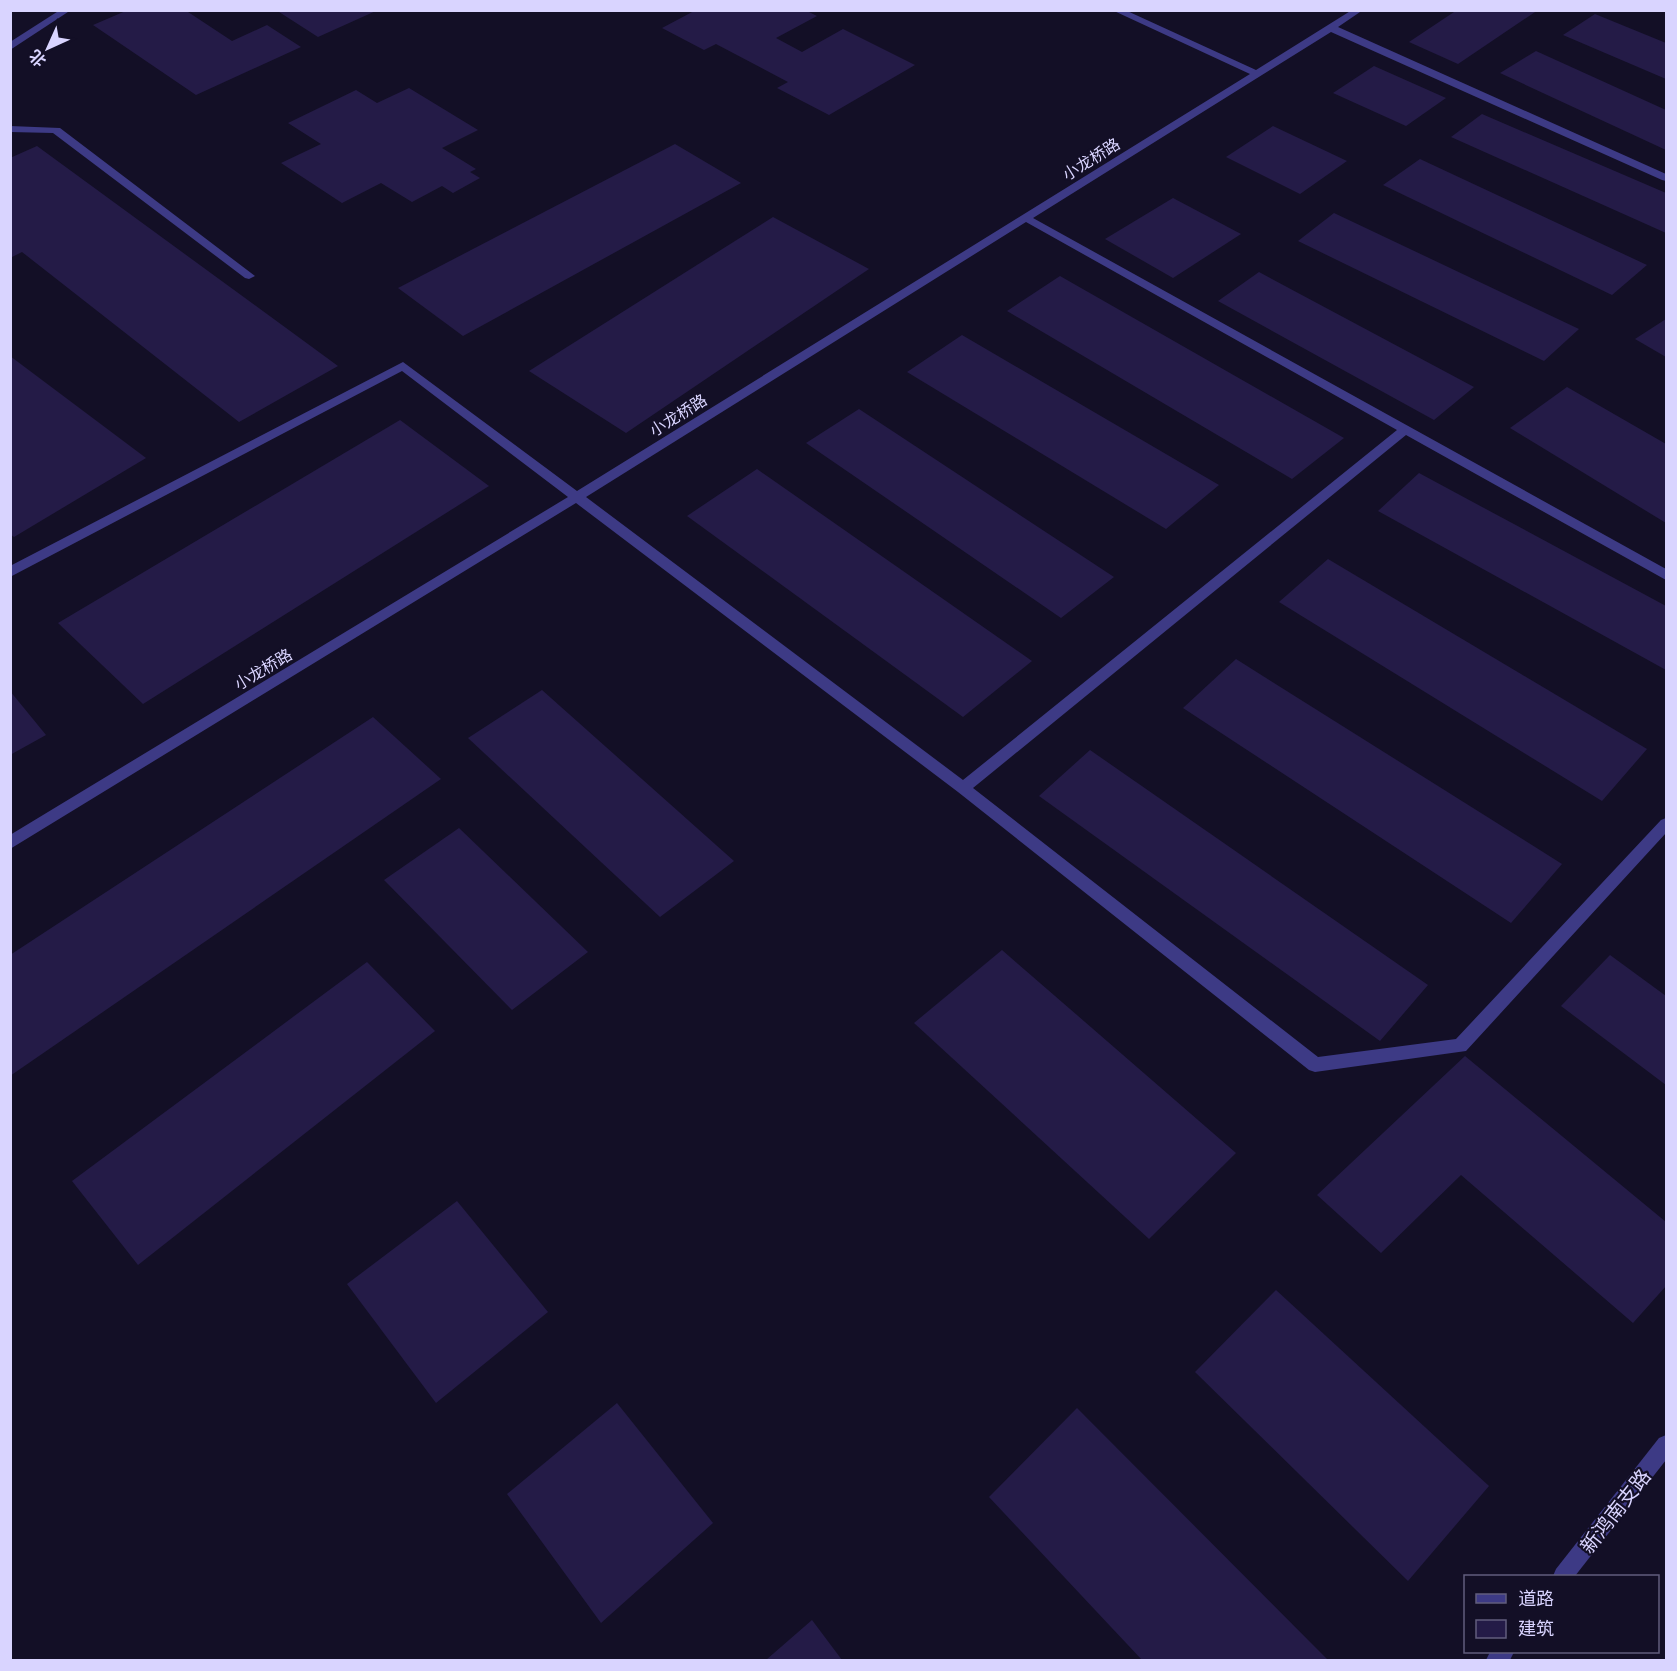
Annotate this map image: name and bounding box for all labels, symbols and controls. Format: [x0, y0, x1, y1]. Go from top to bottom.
north arrow [18, 18, 78, 78]
text: 北 [24, 45, 51, 72]
street label: 小龙桥路 [1058, 133, 1124, 185]
street label: 小龙桥路 [645, 389, 711, 441]
street label: 小龙桥路 [230, 643, 296, 695]
street label: 新鸿南支路 [1574, 1463, 1656, 1559]
legend [1464, 1575, 1659, 1653]
text: 道路 [1518, 1586, 1554, 1610]
text: 建筑 [1518, 1616, 1554, 1640]

